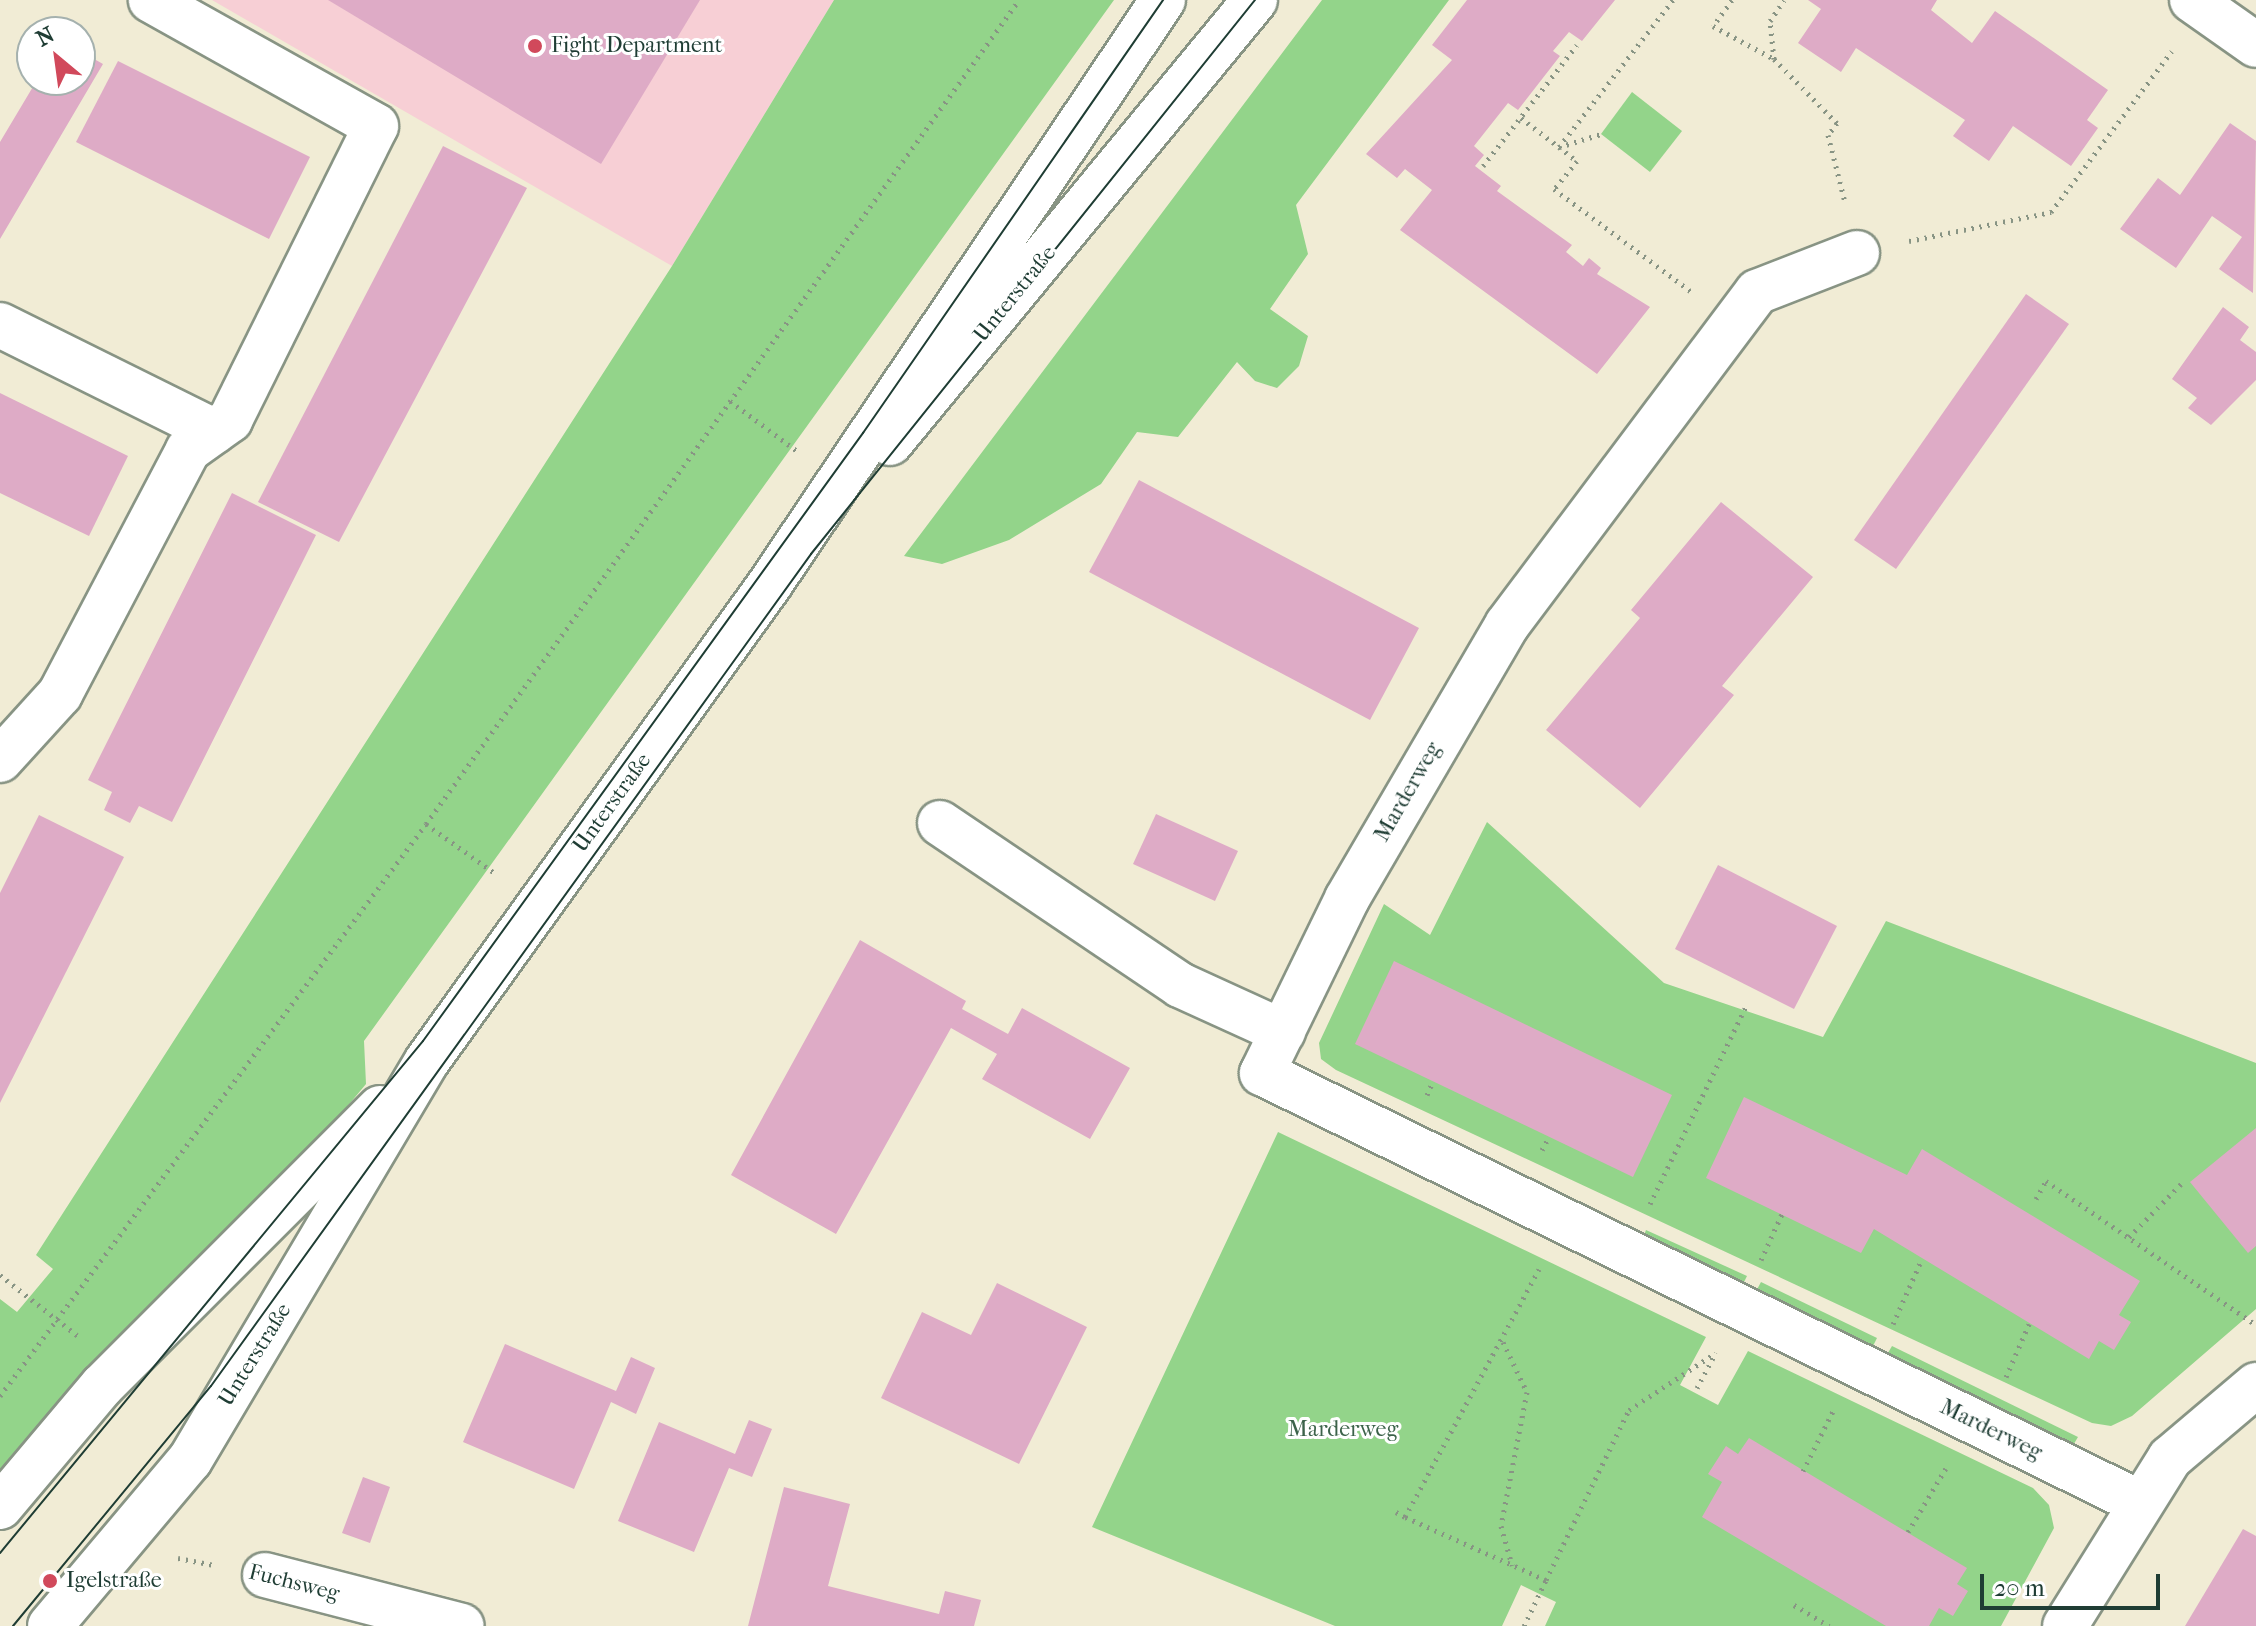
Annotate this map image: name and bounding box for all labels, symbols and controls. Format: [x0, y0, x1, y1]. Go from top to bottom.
north arrow [16, 16, 96, 96]
text: N [32, 21, 59, 52]
place label: Fight Department [551, 33, 722, 59]
marker: Fight Department [526, 37, 544, 55]
street label: Unterstraße [968, 241, 1062, 347]
street label: Marderweg [1369, 738, 1447, 846]
street label: Unterstraße [567, 748, 657, 858]
street label: Unterstraße [213, 1299, 297, 1411]
street label: Marderweg [1936, 1394, 2046, 1466]
park label: Marderweg [1288, 1417, 1398, 1443]
scale bar [1984, 1558, 2164, 1608]
street label: Fuchsweg [246, 1559, 342, 1607]
place label: Igelstraße [66, 1568, 162, 1594]
marker: Igelstraße [41, 1572, 59, 1590]
text: 20 m [1994, 1574, 2045, 1602]

